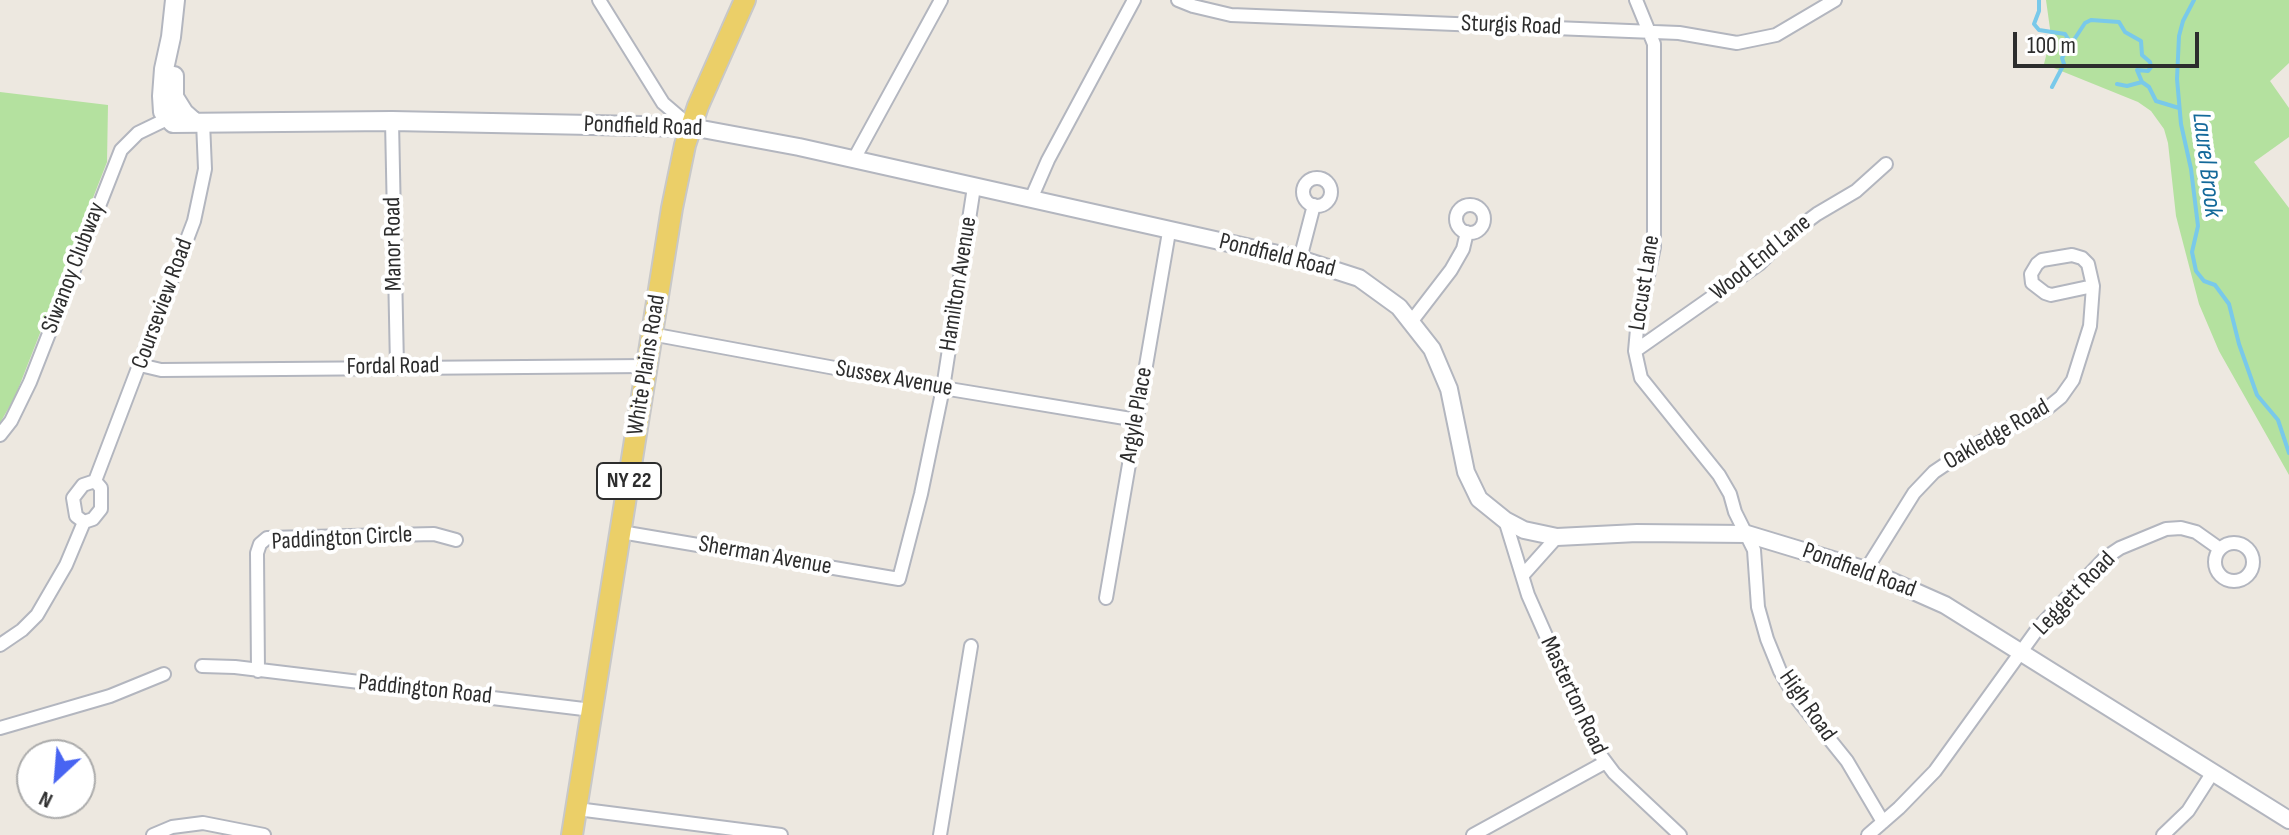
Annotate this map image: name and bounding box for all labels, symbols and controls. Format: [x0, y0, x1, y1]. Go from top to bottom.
street label: Sturgis Road [1460, 10, 1562, 42]
scale bar [2017, 16, 2203, 66]
text: 100 m [2027, 31, 2076, 60]
street label: Pondfield Road [583, 111, 703, 143]
water label: Laurel Brook [2184, 111, 2228, 219]
street label: Manor Road [379, 197, 409, 291]
street label: Siwanoy Clubway [36, 199, 112, 337]
street label: Wood End Lane [1705, 209, 1817, 307]
street label: Hamilton Avenue [934, 215, 984, 353]
street label: Pondfield Road [1216, 228, 1338, 284]
street label: Locust Lane [1623, 233, 1667, 333]
street label: Courseview Road [126, 235, 200, 373]
street label: White Plains Road [622, 293, 672, 437]
street label: Fordal Road [346, 352, 440, 382]
street label: Sussex Avenue [833, 355, 955, 403]
street label: Argyle Place [1114, 365, 1160, 465]
street label: Oakledge Road [1939, 393, 2055, 477]
road number: NY 22 [597, 463, 661, 499]
street label: Paddington Circle [271, 521, 413, 557]
street label: Sherman Avenue [696, 530, 834, 582]
street label: Pondfield Road [1798, 537, 1920, 605]
street label: Leggett Road [2028, 546, 2122, 642]
street label: Masterton Road [1533, 632, 1613, 760]
street label: High Road [1772, 665, 1842, 747]
street label: Paddington Road [357, 669, 493, 711]
north arrow [16, 739, 96, 819]
text: N [35, 785, 57, 814]

